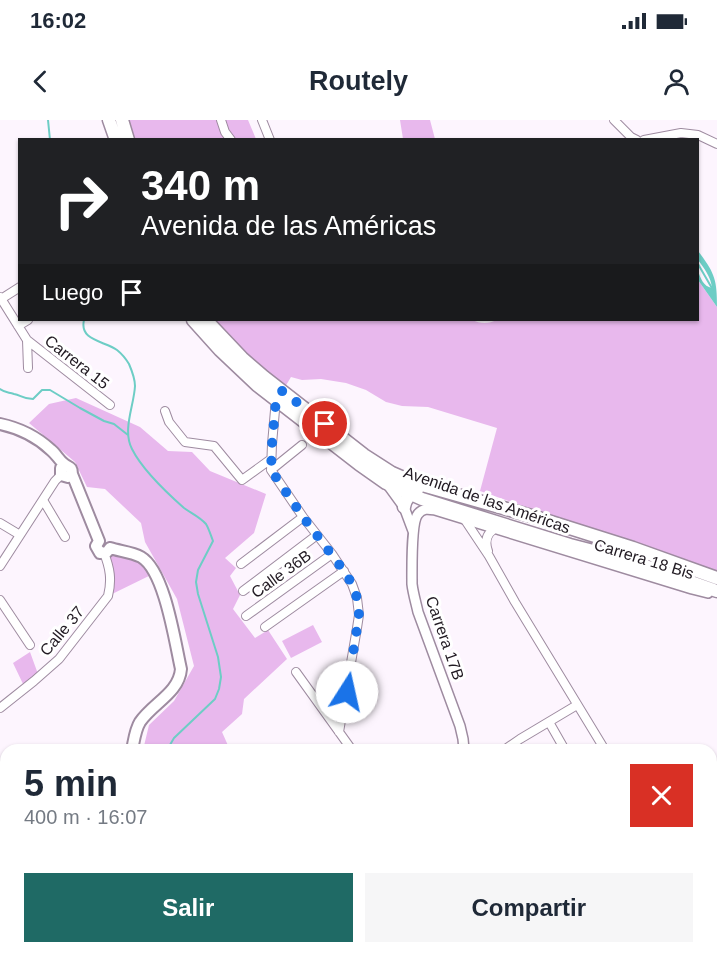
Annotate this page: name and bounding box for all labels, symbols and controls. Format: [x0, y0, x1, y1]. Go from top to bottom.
text: 16:02 [30, 8, 86, 33]
icon: back [24, 65, 57, 98]
icon: person [660, 65, 693, 98]
text: Routely [309, 66, 408, 96]
icon: right [42, 162, 120, 240]
text: 340 m [141, 162, 260, 209]
text: Avenida de las Américas [141, 211, 436, 241]
icon: arrive [115, 276, 148, 309]
text: Luego [42, 280, 103, 305]
street label: Carrera 15 [42, 332, 112, 392]
pin [299, 398, 350, 449]
icon: arrive [308, 407, 341, 440]
street label: Avenida de las Américas [402, 463, 572, 537]
street label: Carrera 18 Bis [592, 536, 696, 582]
street label: Calle 36B [248, 547, 314, 601]
street label: Carrera 17B [423, 594, 467, 682]
street label: Calle 37 [37, 603, 87, 659]
position arrow [315, 660, 379, 724]
text: 5 min [24, 763, 118, 804]
button: close [630, 764, 693, 827]
text: 400 m · 16:07 [24, 806, 147, 828]
button: Salir [24, 873, 353, 942]
button: Compartir [365, 873, 693, 942]

